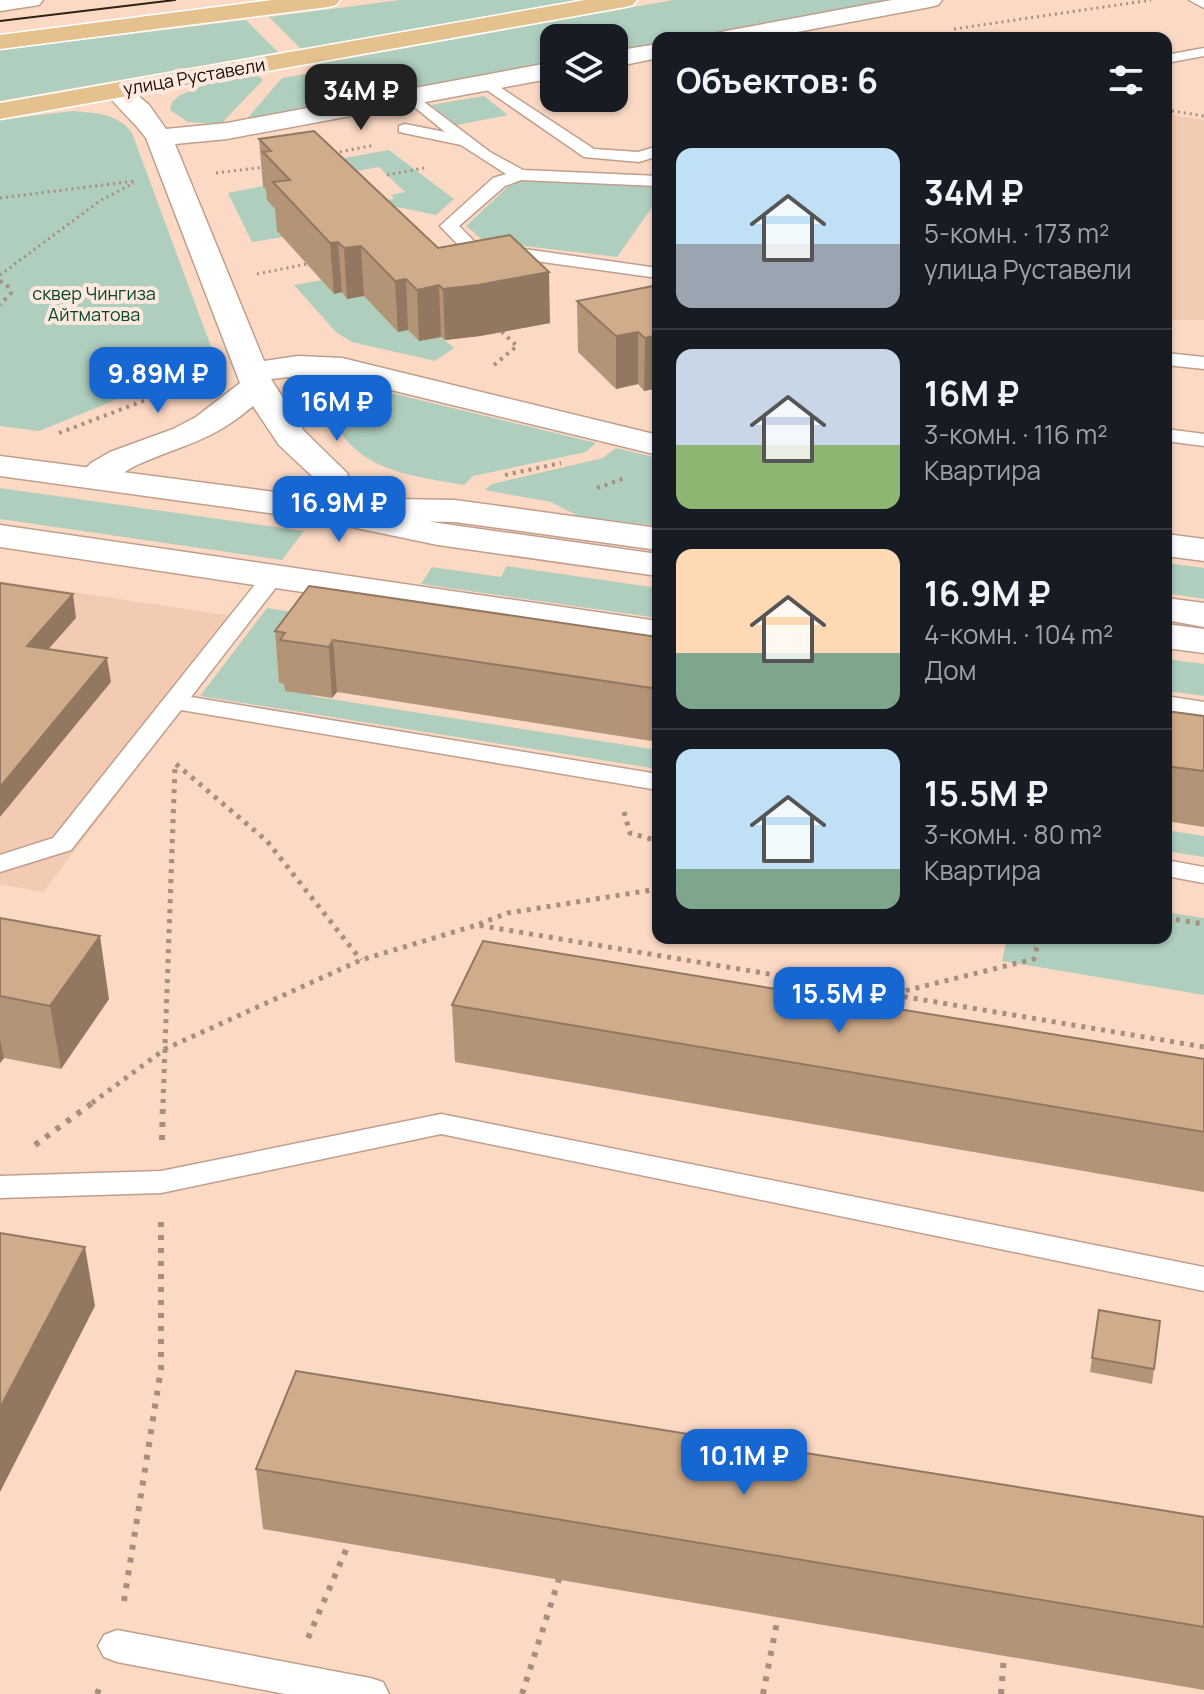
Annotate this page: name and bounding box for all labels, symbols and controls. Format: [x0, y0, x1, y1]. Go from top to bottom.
map controls [540, 24, 628, 112]
button: layers [540, 24, 628, 112]
street label: улица Руставели [121, 52, 267, 100]
text: Объектов: 6 [676, 57, 878, 103]
icon: filters [1104, 58, 1148, 102]
pin: 34M ₽ [305, 64, 417, 132]
text: 34M ₽ [323, 72, 399, 108]
text: 34M ₽ [924, 169, 1024, 215]
icon: home [740, 180, 836, 276]
text: 5-комн. · 173 m² [924, 215, 1109, 251]
text: улица Руставели [924, 251, 1132, 287]
park label: сквер Чингиза Айтматова [32, 281, 156, 326]
pin: 9.89M ₽ [84, 347, 232, 415]
text: 9.89M ₽ [107, 355, 209, 391]
text: 16M ₽ [924, 370, 1019, 416]
pin: 16M ₽ [281, 375, 393, 443]
icon: home [740, 381, 836, 477]
text: 16M ₽ [301, 383, 373, 419]
text: 3-комн. · 116 m² [924, 416, 1108, 452]
text: Квартира [924, 452, 1041, 488]
pin: 16.9M ₽ [265, 476, 413, 544]
text: 16.9M ₽ [291, 484, 387, 520]
text: 16.9M ₽ [924, 570, 1051, 616]
icon: home [740, 581, 836, 677]
text: 4-комн. · 104 m² [924, 616, 1113, 652]
text: Дом [924, 652, 977, 688]
text: 15.5M ₽ [924, 770, 1048, 816]
icon: home [740, 781, 836, 877]
text: 3-комн. · 80 m² [924, 816, 1102, 852]
text: Квартира [924, 852, 1041, 888]
pin: 15.5M ₽ [765, 967, 913, 1035]
text: 15.5M ₽ [792, 975, 887, 1011]
pin: 10.1M ₽ [670, 1429, 818, 1497]
text: 10.1M ₽ [699, 1437, 789, 1473]

